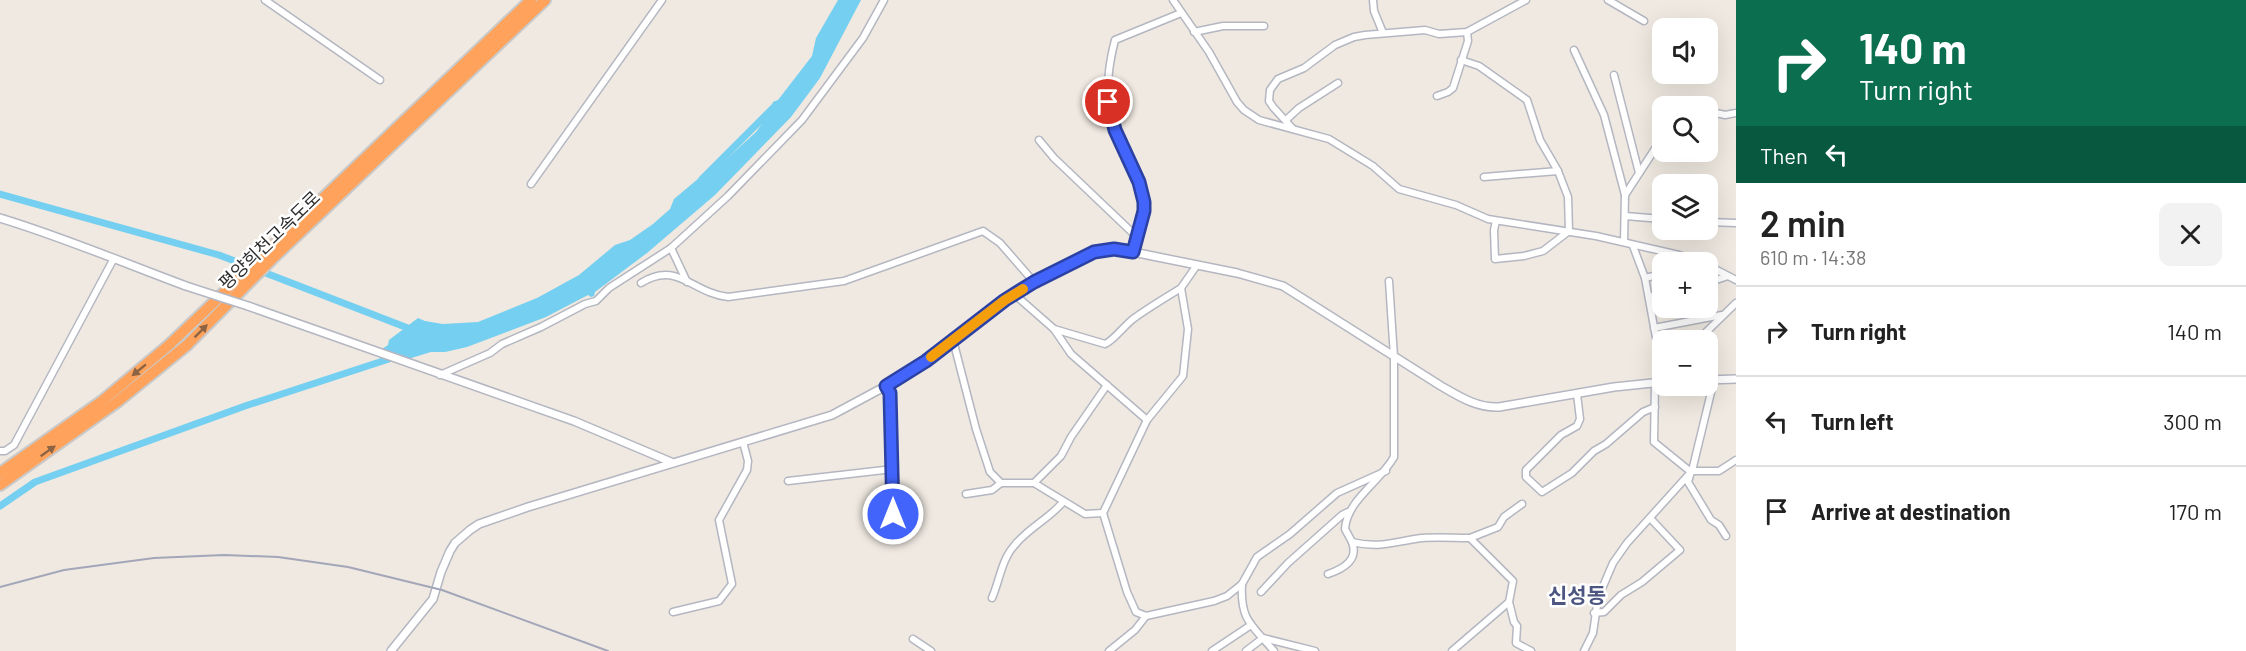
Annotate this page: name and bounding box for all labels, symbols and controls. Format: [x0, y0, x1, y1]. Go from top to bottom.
map controls [1652, 18, 1718, 396]
button: sound [1652, 18, 1718, 84]
text: 140 m [1859, 22, 1967, 72]
icon: right [1760, 24, 1838, 102]
text: Turn right [1859, 73, 1973, 105]
pin [1082, 76, 1133, 127]
icon: arrive [1091, 85, 1124, 118]
button: search [1652, 96, 1718, 162]
icon: left [1820, 138, 1853, 171]
text: Then [1760, 142, 1808, 168]
button: layers [1652, 174, 1718, 240]
street label: 평양희천고속도로 [214, 186, 324, 294]
text: 2 min [1760, 201, 1846, 244]
button: close [2159, 203, 2222, 266]
text: 610 m · 14:38 [1760, 245, 1867, 269]
button: + [1652, 252, 1718, 318]
icon: right [1760, 315, 1793, 348]
text: Turn right [1811, 318, 1906, 344]
text: 140 m [2167, 318, 2222, 344]
one-way arrow [193, 324, 207, 338]
button: − [1652, 330, 1718, 396]
one-way arrow [131, 364, 146, 376]
icon: left [1760, 405, 1793, 438]
text: Turn left [1811, 408, 1894, 434]
text: 300 m [2163, 408, 2222, 434]
one-way arrow [39, 445, 55, 457]
position arrow [861, 482, 925, 546]
icon: arrive [1760, 495, 1793, 528]
text: Arrive at destination [1811, 498, 2010, 524]
text: 170 m [2169, 498, 2222, 524]
district label: 신성동 [1548, 582, 1606, 607]

